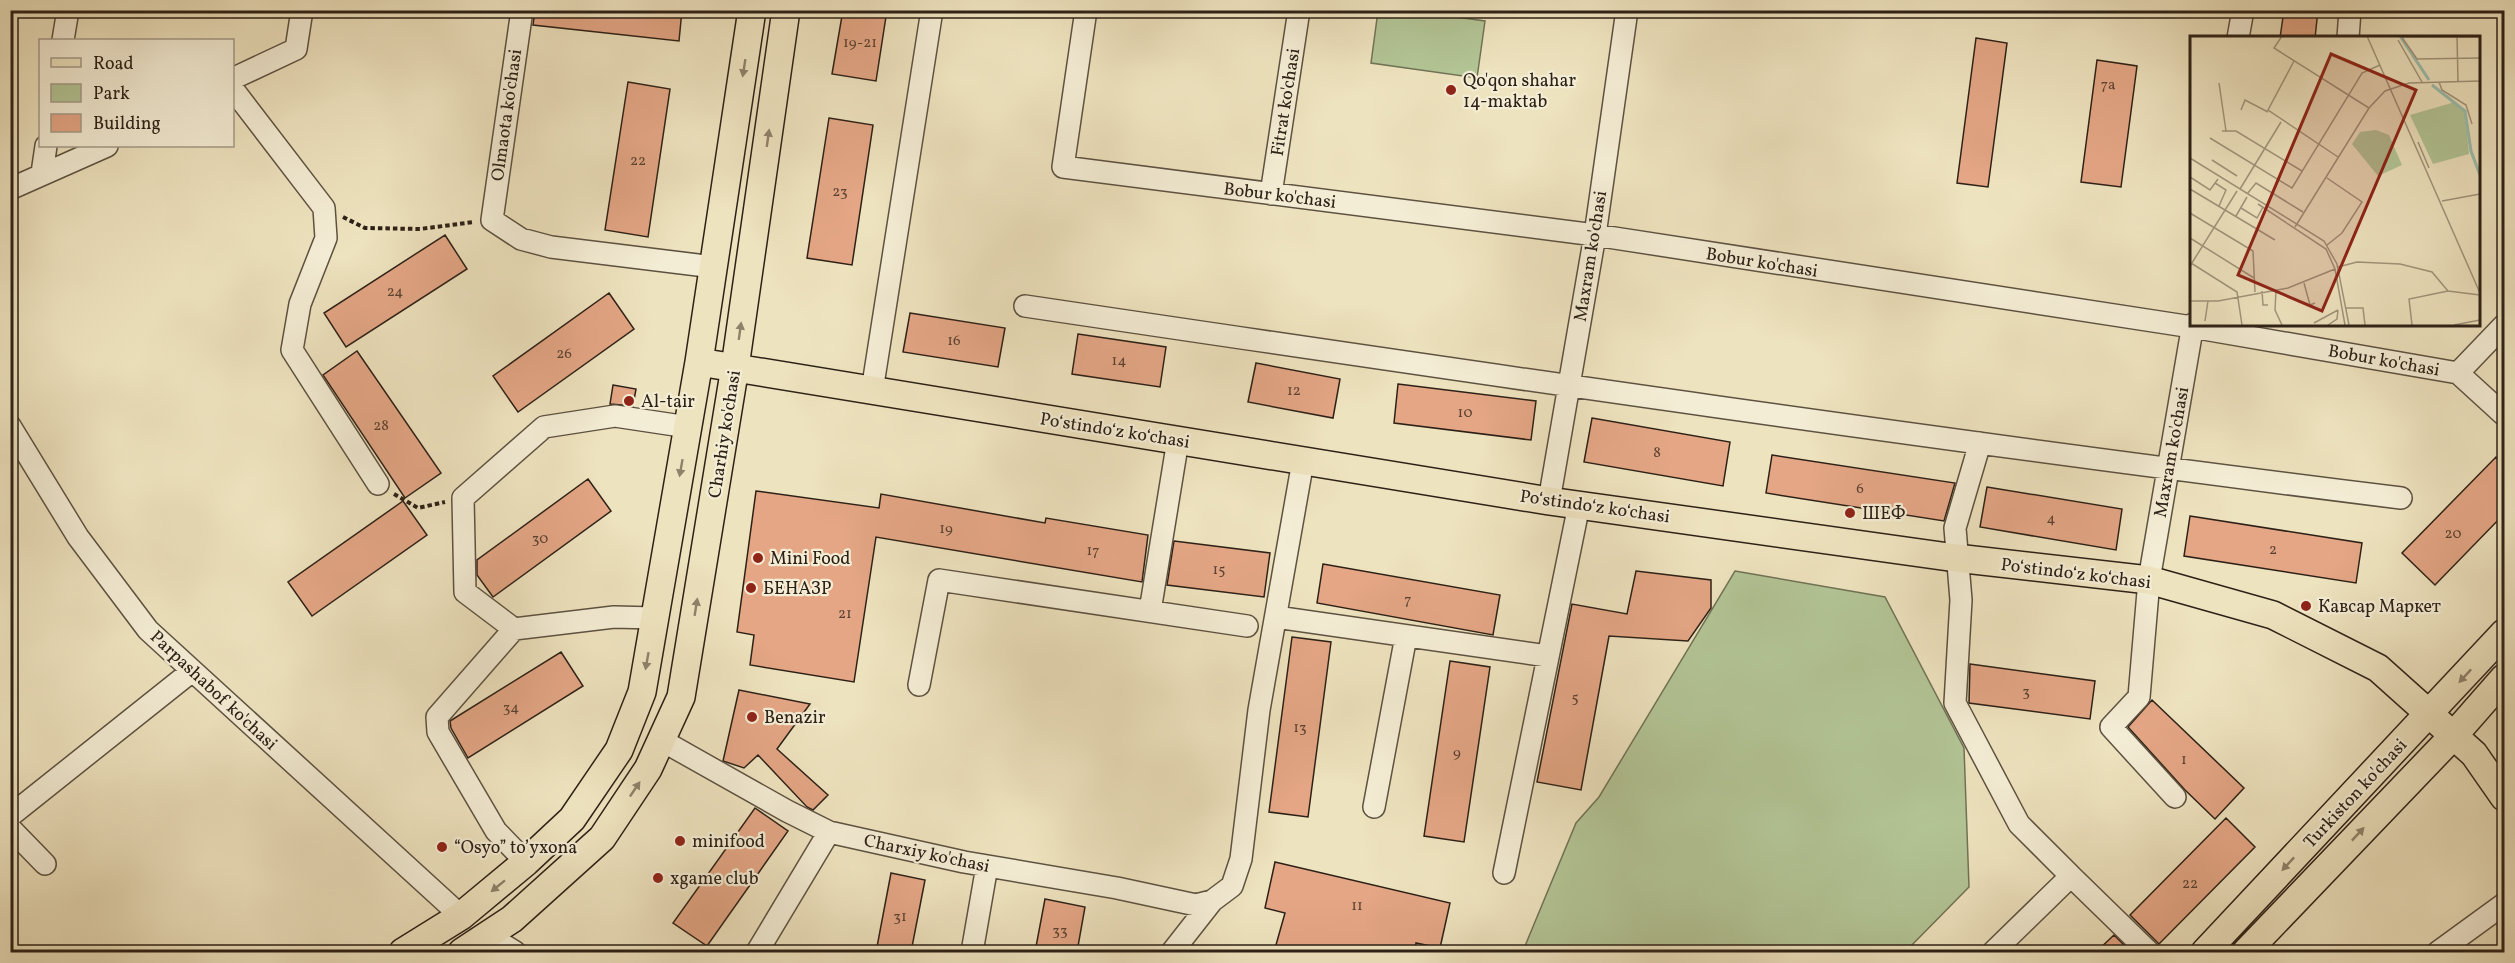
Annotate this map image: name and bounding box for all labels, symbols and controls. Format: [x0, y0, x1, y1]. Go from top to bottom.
house number: 19-21 [843, 33, 877, 54]
inset map [2190, 36, 2479, 326]
legend [39, 39, 234, 147]
street label: Fitrat ko'chasi [1266, 46, 1307, 158]
street label: Olmaota ko'chasi [486, 47, 529, 183]
text: Road [93, 52, 134, 77]
one-way arrow [739, 59, 748, 78]
place label: Qo'qon shahar 14-maktab [1463, 69, 1577, 115]
house number: 7a [2101, 75, 2115, 96]
text: Park [93, 82, 130, 107]
marker: Qo'qon shahar 14-maktab [1444, 83, 1458, 97]
text: Building [93, 112, 161, 137]
one-way arrow [764, 129, 773, 148]
house number: 22 [630, 151, 646, 172]
street label: Bobur ko'chasi [1222, 177, 1338, 216]
house number: 23 [832, 182, 848, 203]
street label: Maxram ko'chasi [1569, 189, 1614, 324]
street label: Bobur ko'chasi [1704, 242, 1820, 285]
house number: 24 [387, 282, 403, 303]
one-way arrow [736, 322, 745, 341]
house number: 16 [947, 331, 961, 352]
street label: Bobur ko'chasi [2326, 339, 2442, 384]
house number: 26 [556, 344, 572, 365]
house number: 14 [1112, 351, 1126, 372]
street label: Charhiy ko'chasi [703, 368, 748, 500]
house number: 12 [1287, 381, 1301, 402]
street label: Maxram ko'chasi [2149, 385, 2196, 520]
place label: Al-tair [641, 390, 695, 415]
marker: Al-tair [622, 394, 636, 408]
house number: 10 [1458, 403, 1472, 424]
street label: Poʻstindoʻz koʻchasi [1038, 407, 1191, 456]
house number: 28 [373, 416, 389, 437]
house number: 8 [1653, 443, 1661, 464]
one-way arrow [676, 459, 685, 478]
house number: 6 [1856, 479, 1864, 500]
street label: Poʻstindoʻz koʻchasi [1518, 485, 1671, 530]
place label: ШЕФ [1862, 502, 1906, 527]
marker: ШЕФ [1843, 506, 1857, 520]
house number: 4 [2047, 509, 2056, 530]
house number: 19 [939, 519, 953, 540]
house number: 20 [2445, 524, 2461, 545]
house number: 30 [532, 529, 548, 550]
house number: 2 [2269, 540, 2277, 561]
house number: 17 [1086, 541, 1100, 562]
place label: Mini Food [770, 547, 850, 572]
marker: Mini Food [751, 551, 765, 565]
street label: Poʻstindoʻz koʻchasi [1999, 553, 2152, 596]
house number: 15 [1212, 560, 1226, 581]
place label: БЕНАЗР [763, 577, 832, 602]
marker: БЕНАЗР [744, 581, 758, 595]
house number: 7 [1404, 590, 1412, 611]
place label: Кавсар Маркет [2318, 595, 2441, 620]
one-way arrow [691, 597, 700, 616]
marker: Кавсар Маркет [2299, 599, 2313, 613]
house number: 21 [838, 604, 852, 625]
street label: Parpashabof ko'chasi [144, 625, 282, 757]
one-way arrow [643, 651, 652, 670]
one-way arrow [2458, 669, 2472, 684]
house number: 3 [2022, 682, 2030, 703]
house number: 5 [1571, 688, 1579, 709]
house number: 34 [503, 698, 519, 719]
place label: Benazir [764, 706, 826, 731]
marker: Benazir [745, 710, 759, 724]
house number: 13 [1293, 718, 1307, 739]
street label: Turkiston ko'chasi [2299, 734, 2414, 854]
house number: 9 [1453, 743, 1461, 764]
house number: 1 [2181, 750, 2187, 771]
one-way arrow [629, 781, 640, 797]
one-way arrow [2351, 827, 2365, 841]
street label: Charxiy ko'chasi [861, 829, 992, 880]
place label: minifood [692, 830, 765, 855]
marker: minifood [673, 834, 687, 848]
place label: “Osyo” to’yxona [454, 836, 577, 861]
marker: “Osyo” to’yxona [435, 840, 449, 854]
one-way arrow [2282, 857, 2296, 871]
place label: xgame club [670, 867, 759, 892]
marker: xgame club [651, 871, 665, 885]
house number: 22 [2182, 874, 2198, 895]
one-way arrow [490, 879, 505, 892]
house number: 11 [1351, 896, 1363, 917]
house number: 31 [893, 907, 907, 928]
house number: 33 [1052, 921, 1068, 942]

